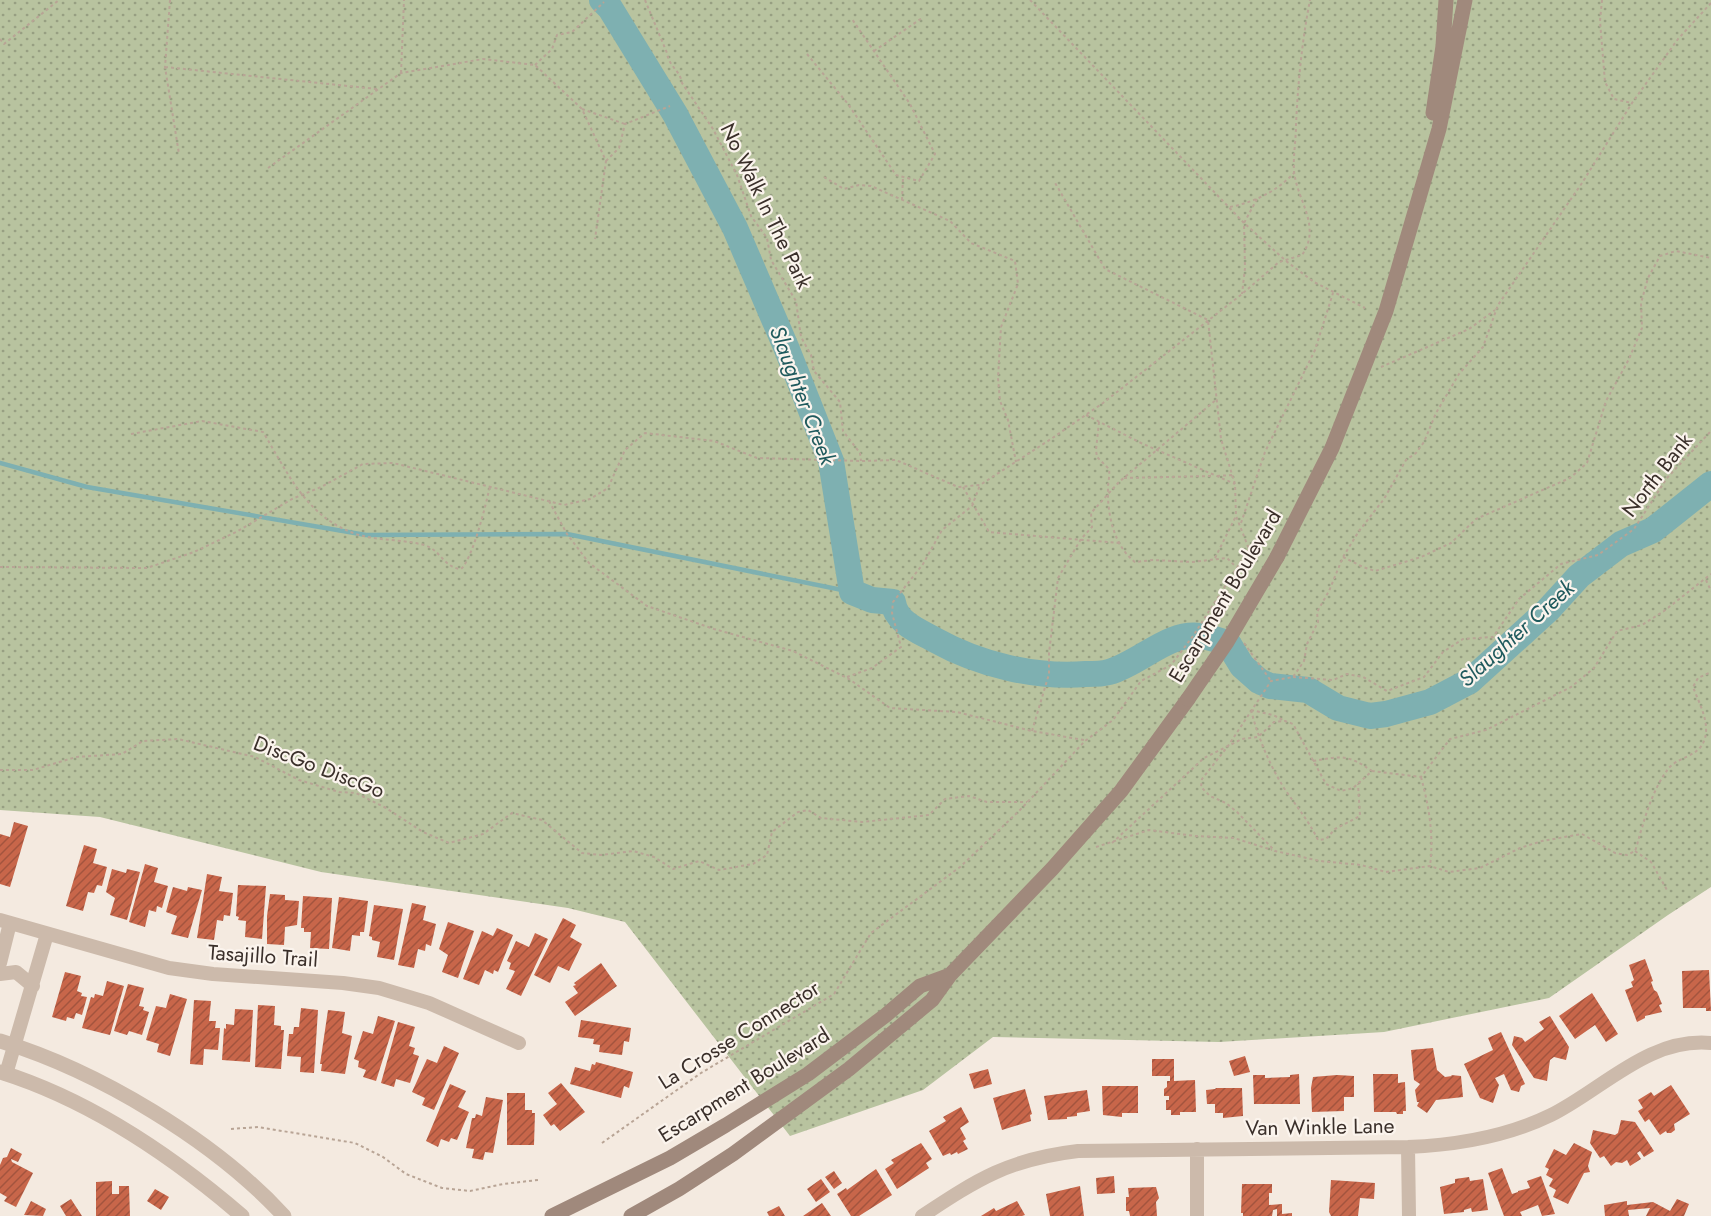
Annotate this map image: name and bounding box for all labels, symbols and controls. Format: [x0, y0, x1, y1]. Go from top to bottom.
street label: No Walk In The Park [713, 118, 819, 295]
water label: Slaughter Creek [762, 321, 845, 471]
street label: North Bank [1615, 426, 1700, 523]
street label: Escarpment Boulevard [1161, 504, 1289, 688]
water label: Slaughter Creek [1451, 571, 1582, 694]
street label: DiscGo DiscGo [249, 728, 389, 806]
street label: Tasajillo Trail [207, 937, 319, 975]
street label: La Crosse Connector [653, 973, 826, 1097]
street label: Escarpment Boulevard [653, 1020, 835, 1150]
street label: Van Winkle Lane [1245, 1111, 1395, 1143]

